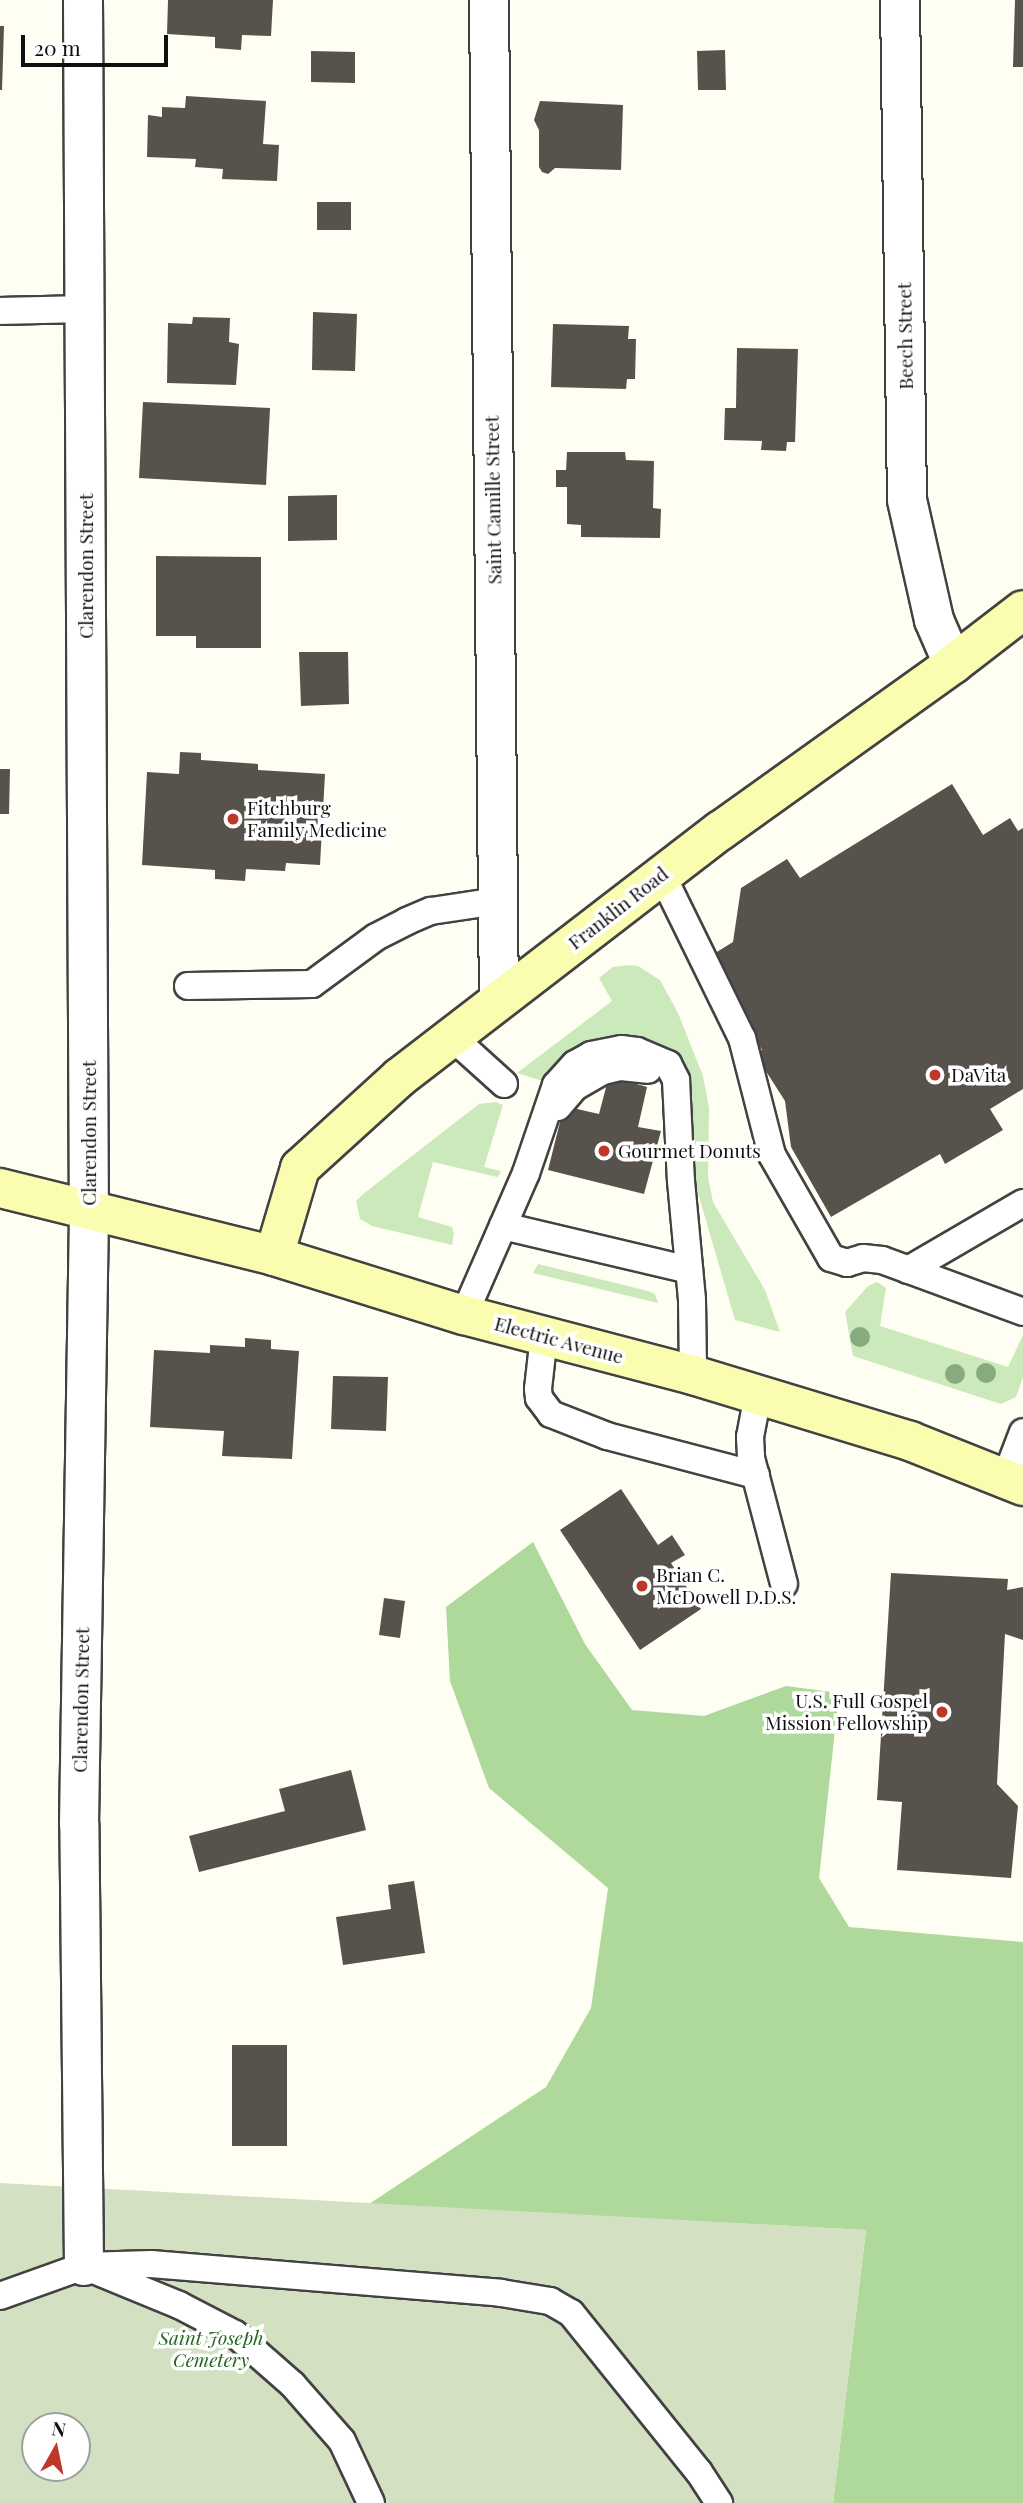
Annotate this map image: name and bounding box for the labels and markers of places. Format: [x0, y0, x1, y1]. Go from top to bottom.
place label: Fitchburg Family Medicine [247, 797, 387, 841]
marker: Fitchburg Family Medicine [225, 811, 241, 827]
place label: DaVita [951, 1064, 1006, 1086]
marker: DaVita [925, 1065, 945, 1085]
place label: Gourmet Donuts [618, 1140, 761, 1162]
marker: Gourmet Donuts [596, 1143, 612, 1159]
place label: Brian C. McDowell D.D.S. [656, 1564, 796, 1608]
marker: Brian C. McDowell D.D.S. [634, 1578, 650, 1594]
place label: U.S. Full Gospel Mission Fellowship [765, 1690, 928, 1734]
marker: U.S. Full Gospel Mission Fellowship [934, 1704, 950, 1720]

